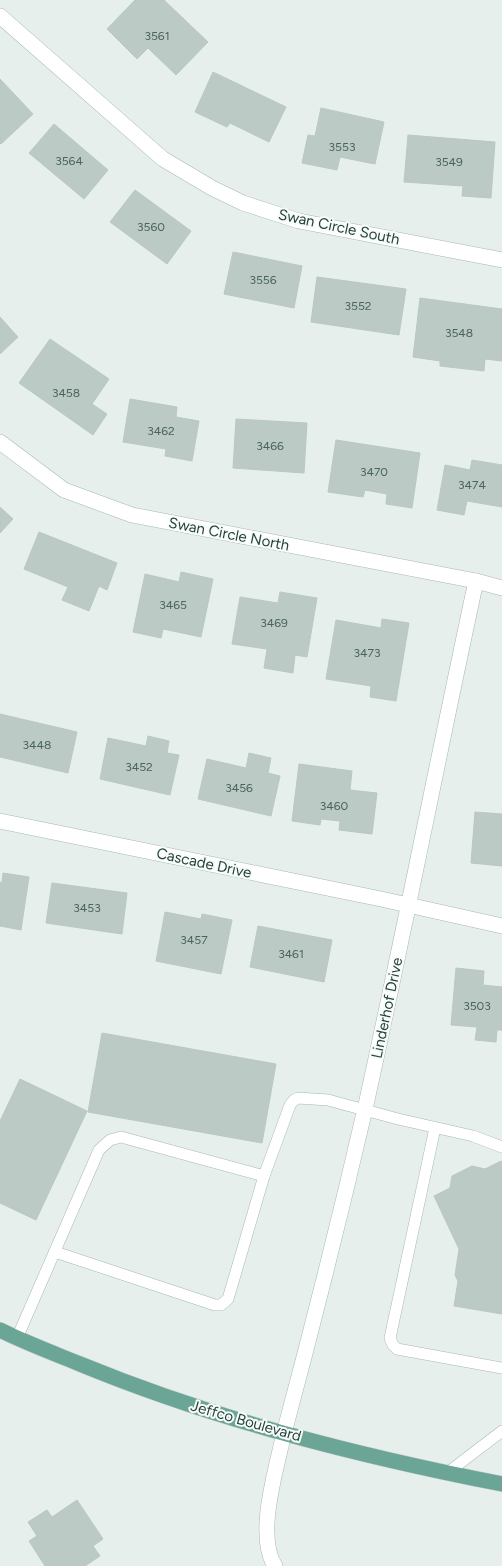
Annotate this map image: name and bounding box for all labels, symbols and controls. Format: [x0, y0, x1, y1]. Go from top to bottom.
house number: 3561 [144, 29, 170, 43]
house number: 3553 [329, 140, 355, 154]
house number: 3564 [55, 154, 83, 168]
house number: 3549 [435, 155, 463, 169]
street label: Swan Circle South [277, 205, 401, 249]
house number: 3560 [137, 220, 165, 234]
house number: 3556 [249, 273, 277, 287]
house number: 3552 [344, 299, 372, 313]
house number: 3548 [445, 326, 473, 340]
house number: 3458 [52, 386, 80, 400]
house number: 3462 [147, 424, 175, 438]
house number: 3466 [256, 439, 284, 453]
house number: 3470 [360, 465, 388, 479]
house number: 3474 [458, 478, 486, 492]
street label: Swan Circle North [167, 513, 291, 555]
house number: 3465 [159, 598, 187, 612]
house number: 3469 [260, 616, 288, 630]
house number: 3473 [354, 646, 380, 660]
house number: 3448 [23, 738, 51, 752]
house number: 3452 [125, 760, 153, 774]
house number: 3456 [225, 781, 253, 795]
house number: 3460 [320, 799, 349, 813]
street label: Cascade Drive [155, 844, 253, 882]
house number: 3453 [73, 901, 101, 915]
house number: 3457 [180, 933, 208, 947]
house number: 3461 [278, 947, 304, 961]
street label: Linderhof Drive [368, 956, 406, 1060]
house number: 3503 [463, 999, 491, 1013]
street label: Jeffco Boulevard [189, 1397, 303, 1445]

